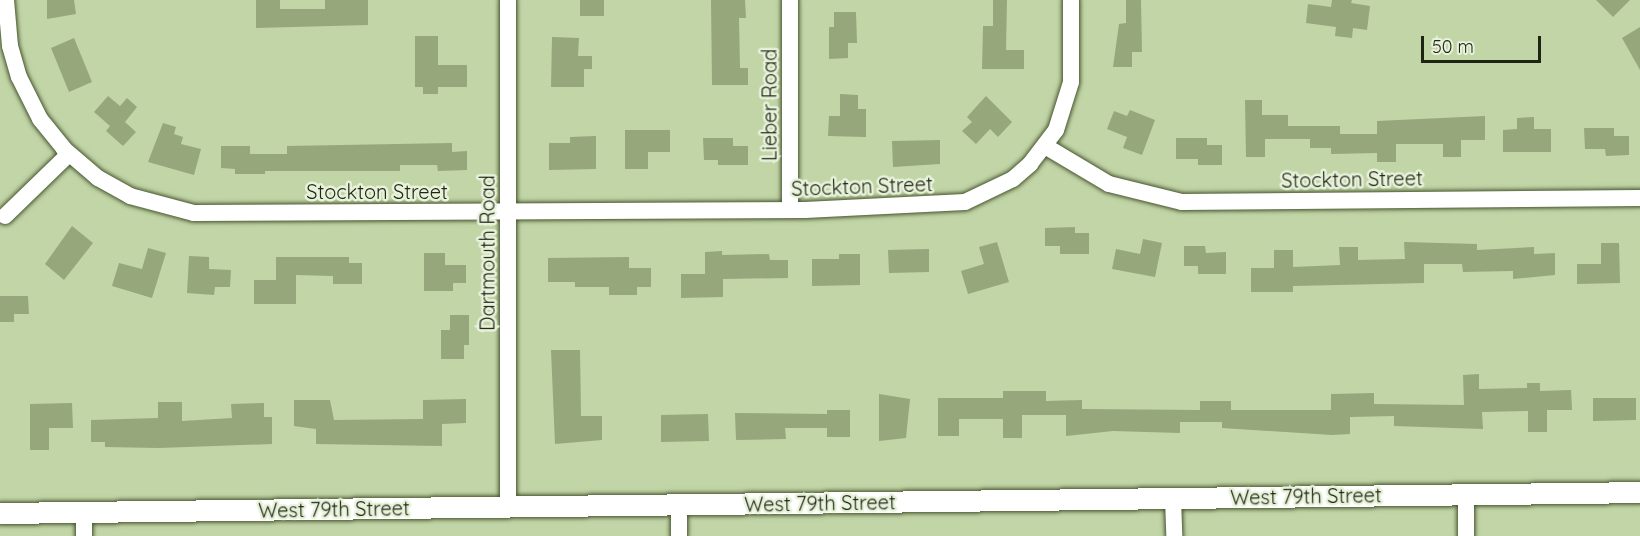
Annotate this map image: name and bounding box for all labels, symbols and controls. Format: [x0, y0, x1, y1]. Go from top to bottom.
scale bar [1424, 24, 1544, 62]
text: 50 m [1432, 35, 1474, 58]
street label: Lieber Road [757, 49, 781, 161]
street label: Stockton Street [1281, 166, 1423, 192]
street label: Stockton Street [791, 172, 933, 200]
street label: Dartmouth Road [475, 175, 499, 331]
street label: Stockton Street [306, 179, 448, 203]
street label: West 79th Street [1230, 483, 1382, 509]
street label: West 79th Street [744, 490, 896, 516]
street label: West 79th Street [258, 496, 410, 522]

